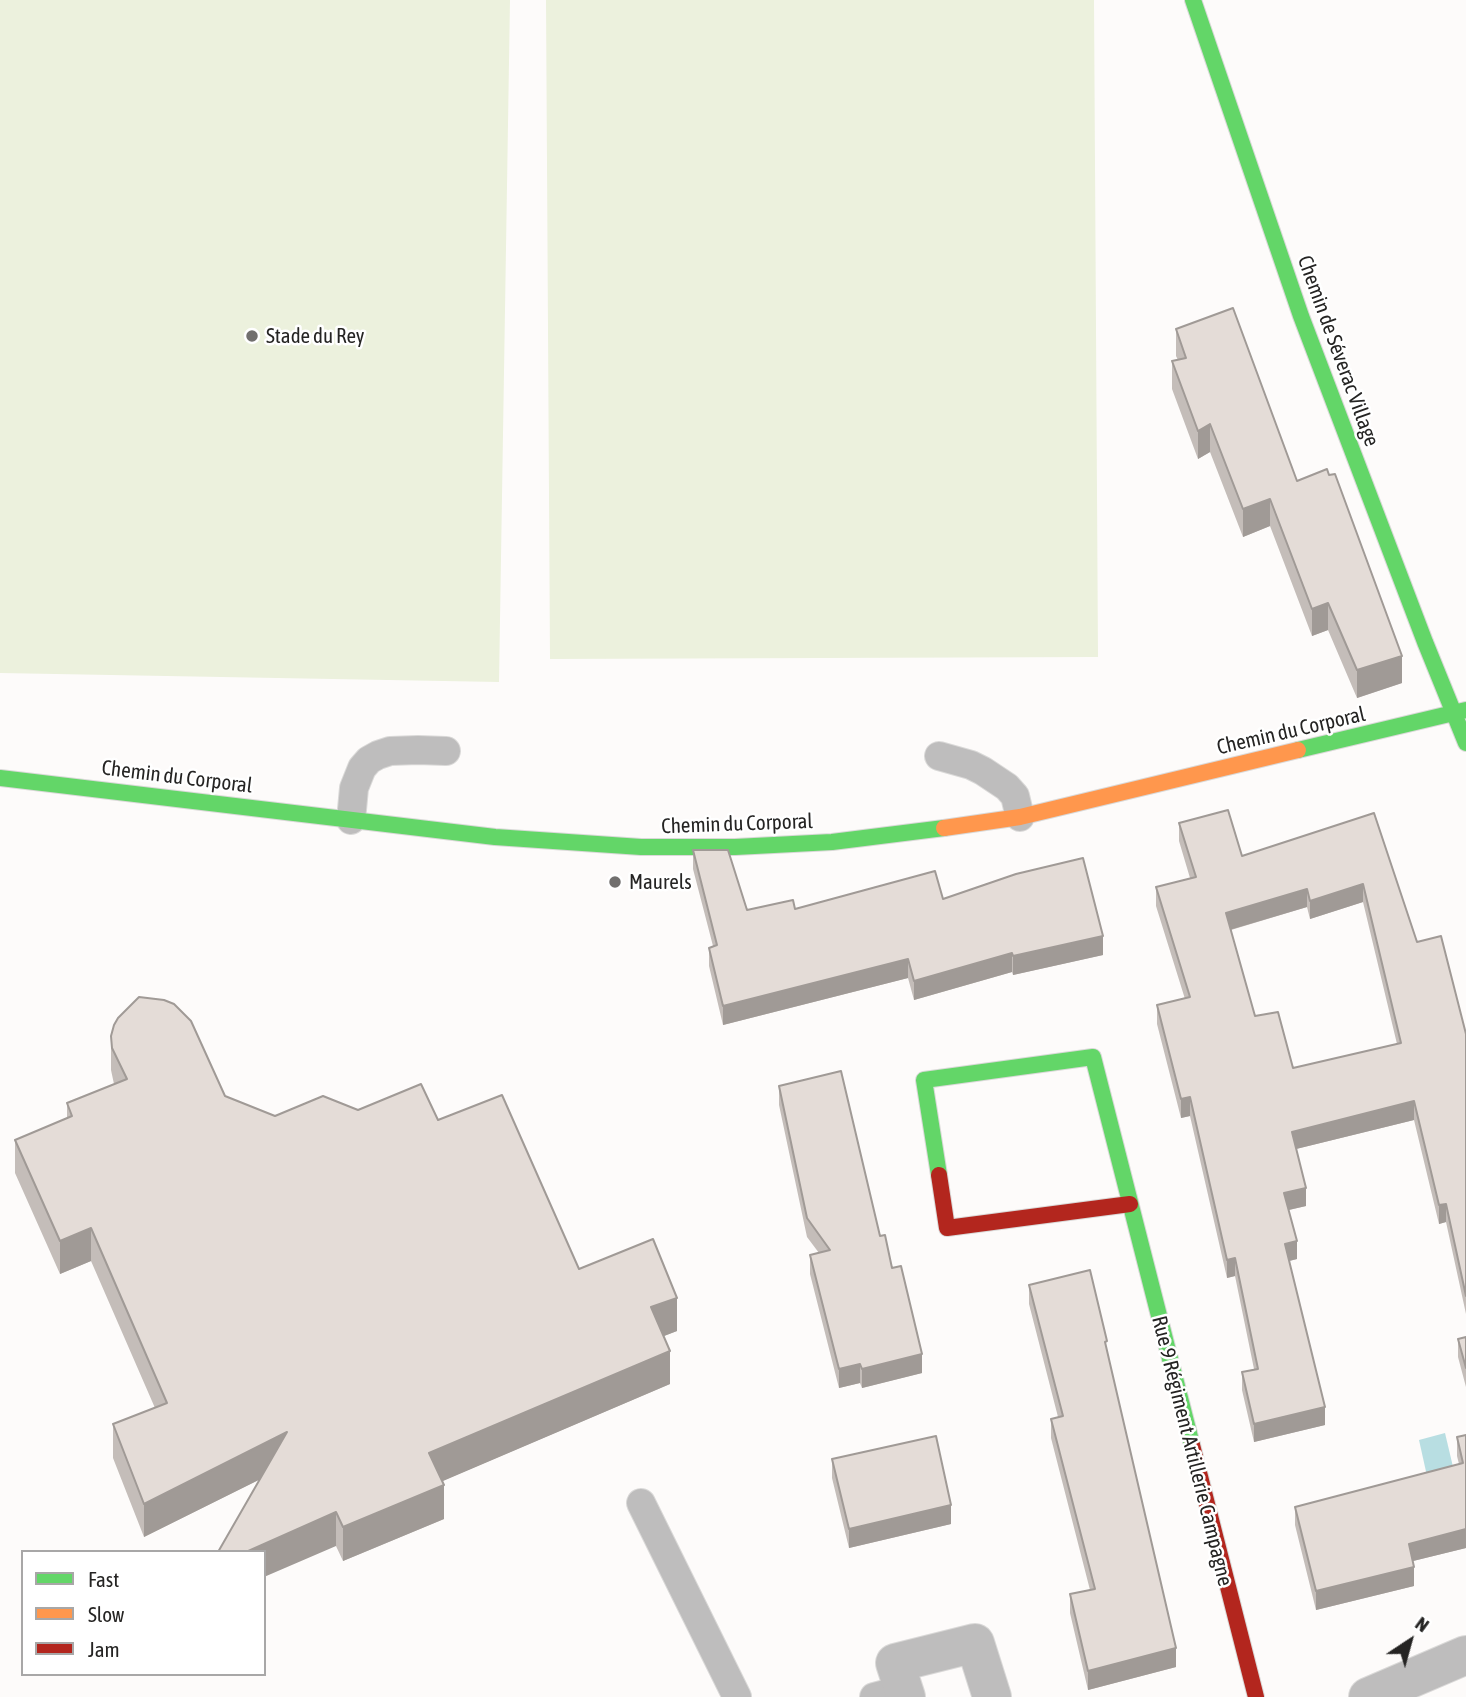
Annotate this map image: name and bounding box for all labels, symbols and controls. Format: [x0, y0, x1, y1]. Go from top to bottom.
street label: Chemin de Séverac Village [1292, 252, 1384, 450]
place label: Stade du Rey [266, 323, 364, 349]
marker: Stade du Rey [244, 328, 260, 344]
street label: Chemin du Corporal [1214, 702, 1368, 760]
street label: Chemin du Corporal [100, 755, 254, 799]
street label: Chemin du Corporal [661, 809, 813, 839]
place label: Maurels [629, 869, 692, 895]
marker: Maurels [607, 874, 623, 890]
street label: Rue 9 Régiment Artillerie Campagne [1146, 1313, 1238, 1589]
legend [21, 1550, 266, 1676]
text: Fast [88, 1567, 119, 1591]
text: Slow [88, 1602, 124, 1626]
north arrow [1375, 1606, 1445, 1676]
text: N [1411, 1612, 1433, 1636]
text: Jam [88, 1637, 120, 1661]

